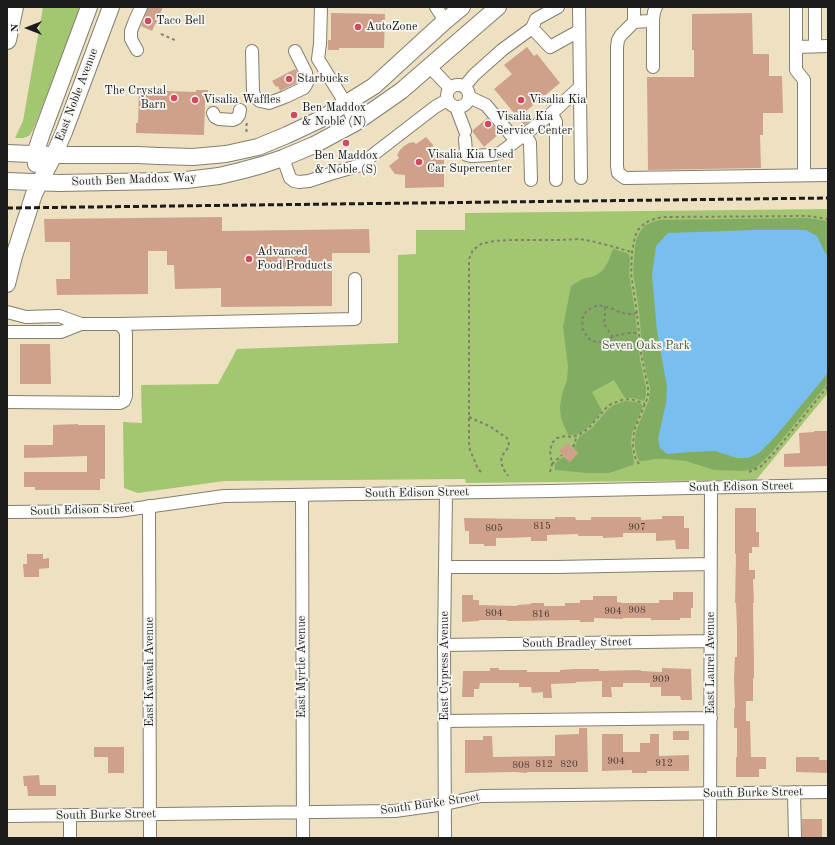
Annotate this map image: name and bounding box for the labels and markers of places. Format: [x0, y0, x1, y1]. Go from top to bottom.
place label: Taco Bell [156, 14, 205, 28]
marker: Taco Bell [143, 16, 153, 26]
place label: AutoZone [366, 20, 418, 34]
marker: AutoZone [353, 22, 363, 32]
place label: Starbucks [297, 72, 349, 86]
marker: Starbucks [284, 74, 294, 84]
place label: The Crystal Barn [104, 84, 166, 112]
marker: The Crystal Barn [169, 93, 179, 103]
place label: Visalia Waffles [203, 93, 281, 107]
place label: Visalia Kia [529, 93, 586, 107]
marker: Visalia Waffles [190, 95, 200, 105]
marker: Visalia Kia [516, 95, 526, 105]
place label: Ben Maddox & Noble (N) [302, 101, 366, 129]
marker: Ben Maddox & Noble (N) [289, 110, 299, 120]
place label: Visalia Kia Service Center [496, 110, 572, 138]
marker: Visalia Kia Service Center [483, 119, 493, 129]
marker: Ben Maddox & Noble (S) [341, 138, 351, 148]
place label: Visalia Kia Used Car Supercenter [427, 148, 514, 176]
place label: Ben Maddox & Noble (S) [314, 149, 378, 177]
marker: Visalia Kia Used Car Supercenter [414, 157, 424, 167]
place label: Advanced Food Products [257, 245, 332, 273]
marker: Advanced Food Products [244, 254, 254, 264]

